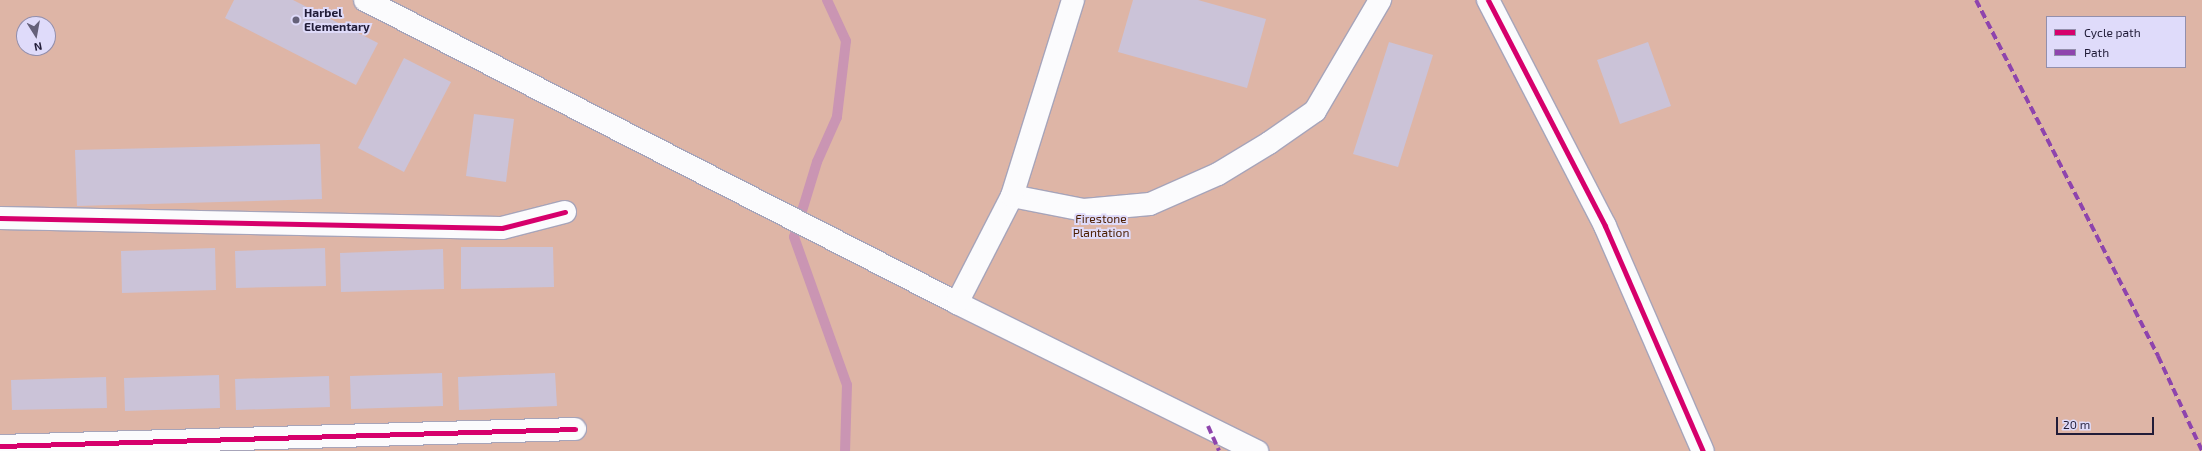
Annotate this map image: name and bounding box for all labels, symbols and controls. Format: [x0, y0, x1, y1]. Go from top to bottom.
place label: Harbel Elementary [304, 6, 370, 34]
marker: Harbel Elementary [291, 15, 301, 25]
north arrow [16, 16, 56, 56]
legend [2046, 16, 2186, 68]
text: Cycle path [2084, 25, 2141, 39]
text: N [33, 40, 43, 54]
text: Path [2084, 45, 2109, 59]
park label: Firestone Plantation [1073, 212, 1129, 240]
scale bar [2058, 409, 2156, 435]
text: 20 m [2063, 417, 2090, 431]

